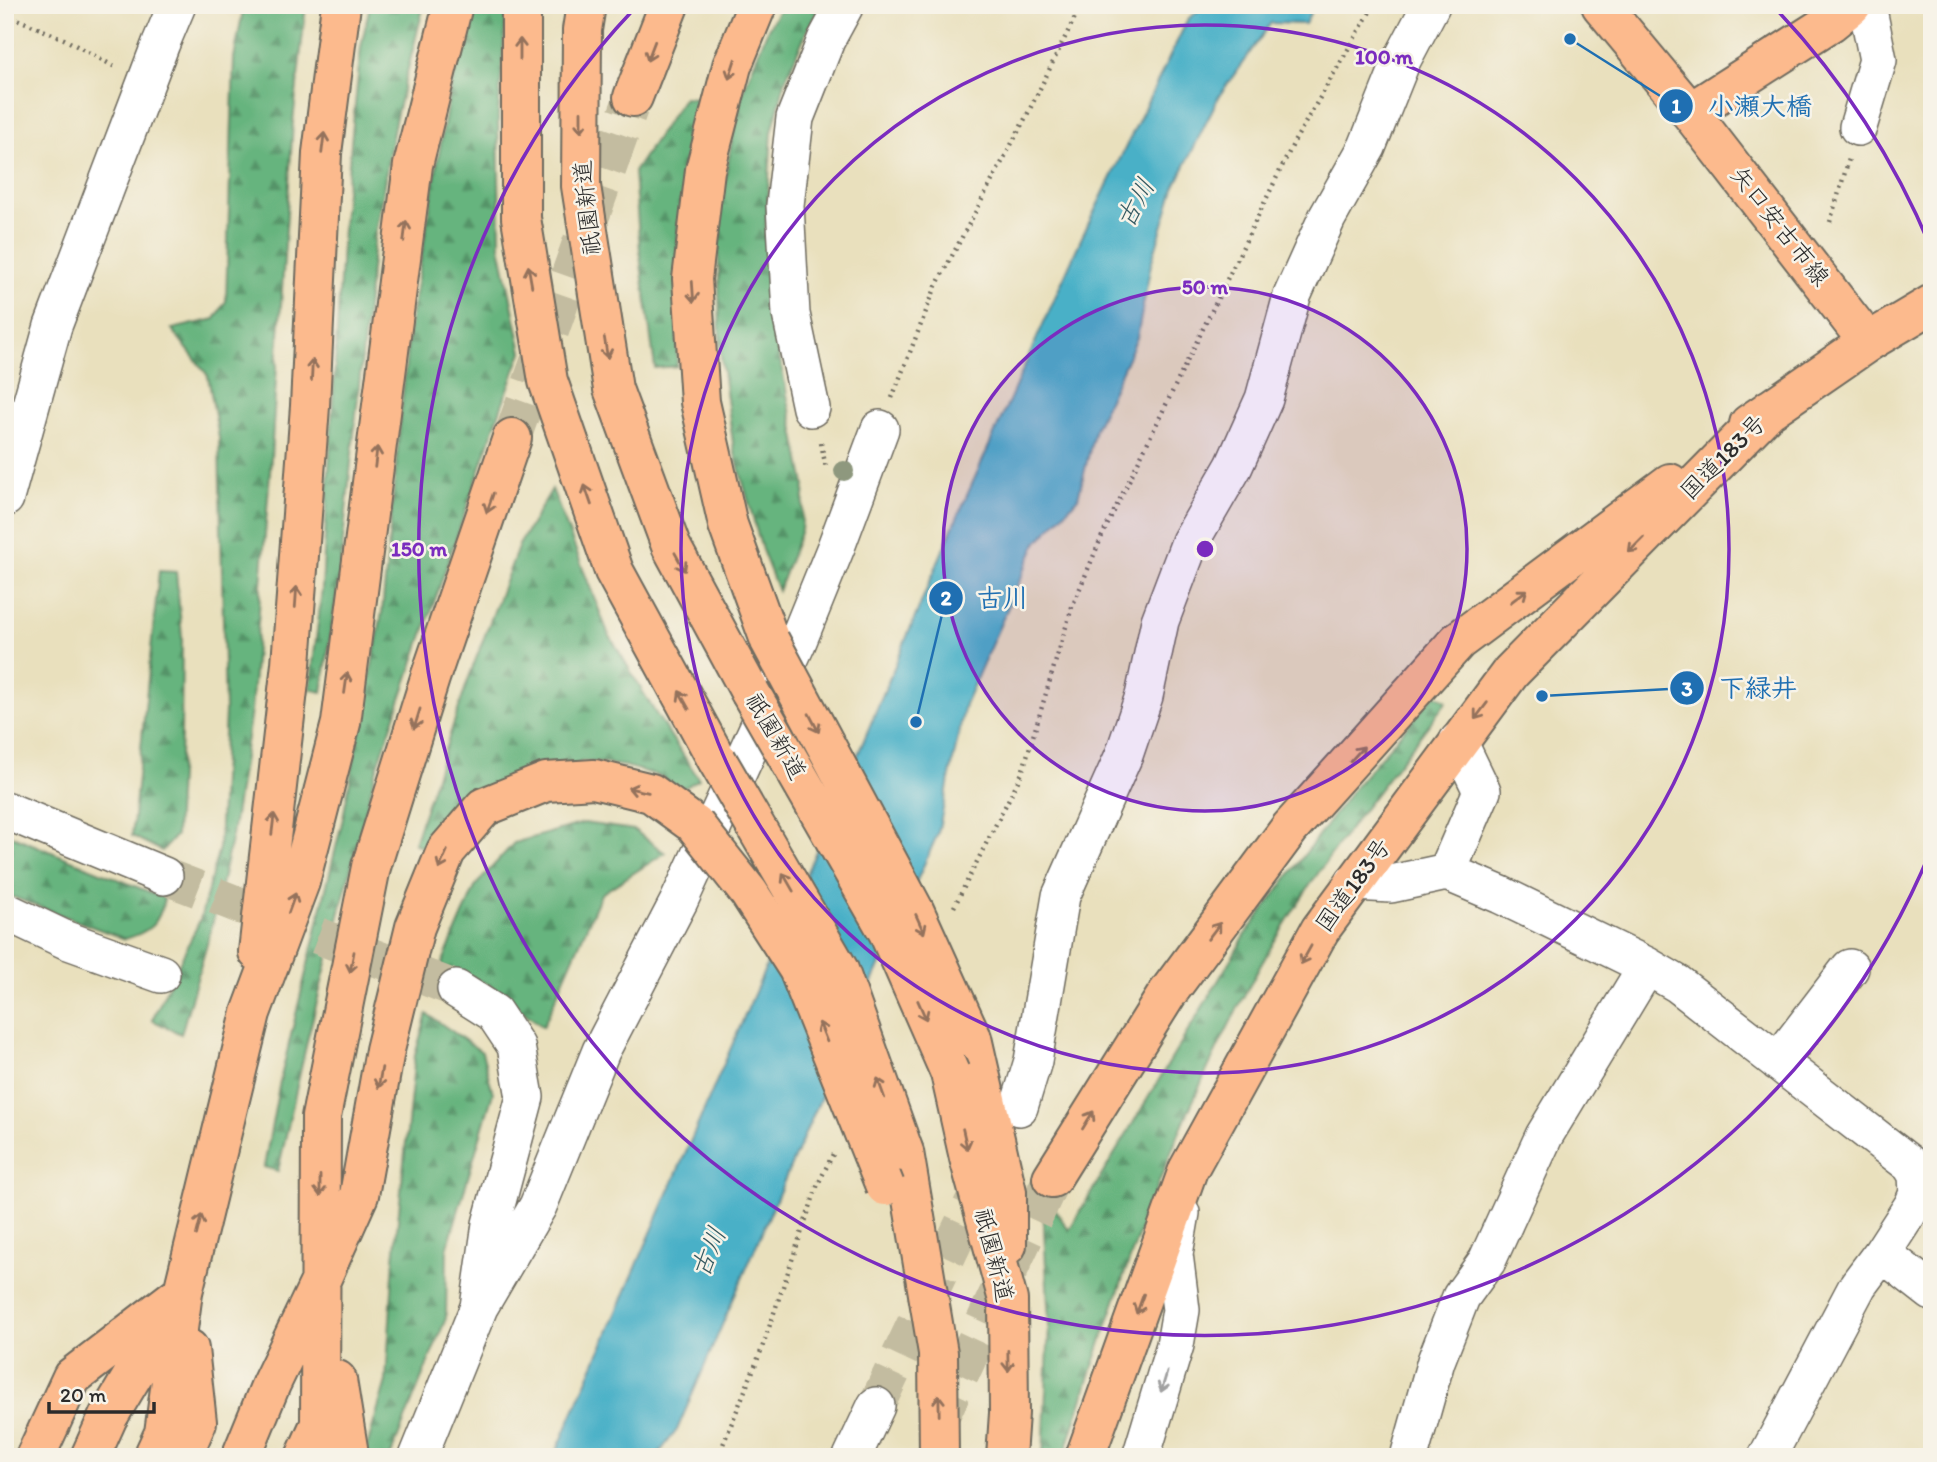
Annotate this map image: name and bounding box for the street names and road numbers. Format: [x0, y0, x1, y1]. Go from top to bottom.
street label: 祇園新道 [567, 159, 606, 257]
street label: 矢口安古市線 [1725, 160, 1836, 291]
street label: 国道183号 [1674, 408, 1772, 506]
street label: 祇園新道 [740, 687, 813, 785]
street label: 国道183号 [1309, 832, 1396, 937]
street label: 祇園新道 [969, 1205, 1020, 1305]

